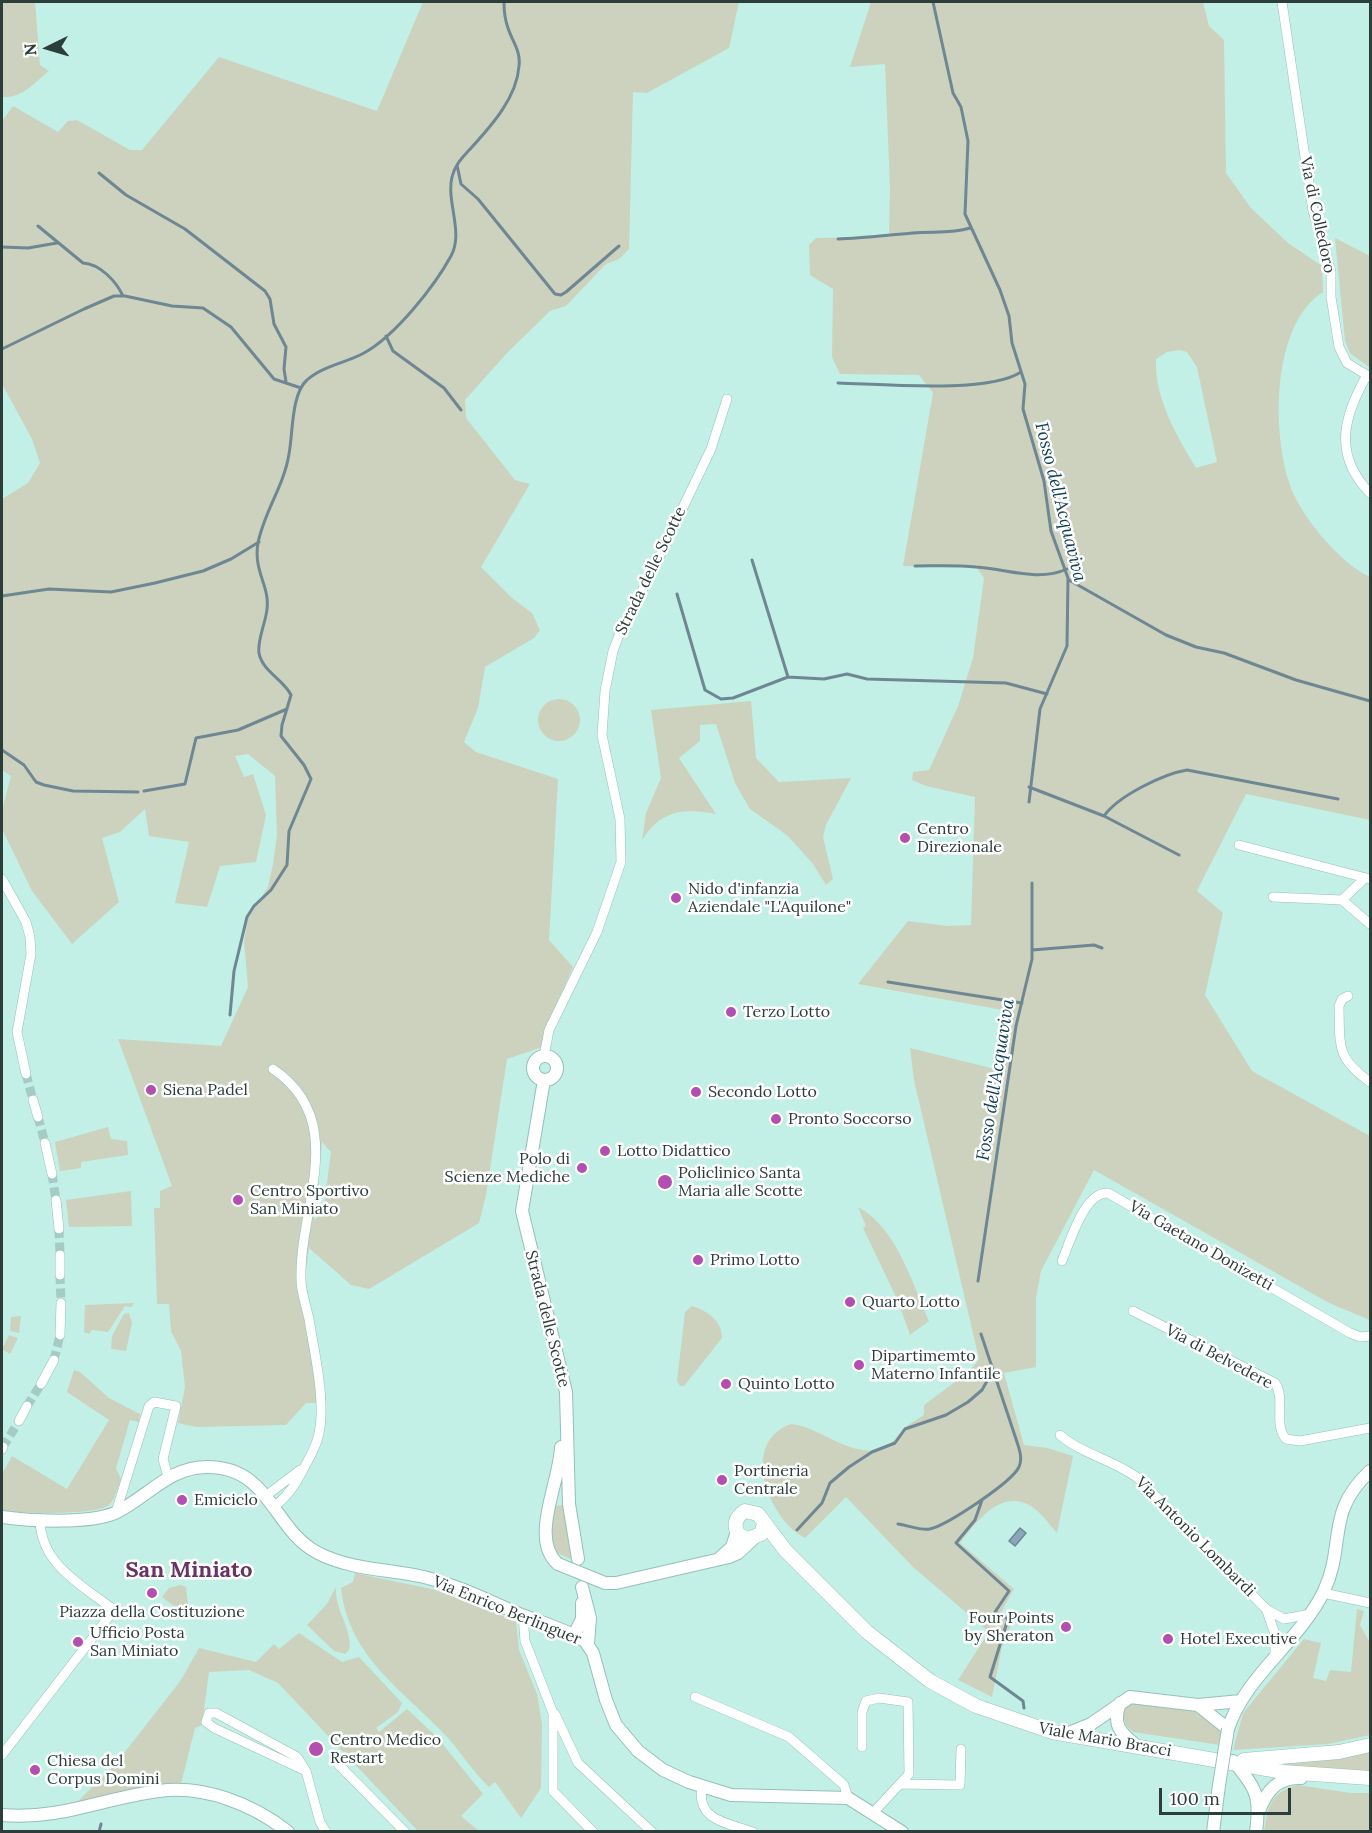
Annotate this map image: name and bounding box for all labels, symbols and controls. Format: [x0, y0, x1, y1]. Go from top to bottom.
north arrow [18, 18, 78, 78]
text: N [20, 43, 41, 57]
street label: Via di Colledoro [1295, 155, 1339, 275]
water label: Fosso dell'Acquaviva [1030, 420, 1090, 584]
street label: Strada delle Scotte [612, 504, 690, 638]
place label: Centro Direzionale [917, 819, 1002, 857]
marker: Centro Direzionale [898, 831, 912, 845]
place label: Nido d'infanzia Aziendale "L'Aquilone" [688, 879, 851, 917]
marker: Nido d'infanzia Aziendale "L'Aquilone" [669, 891, 683, 905]
water label: Fosso dell'Acquaviva [973, 998, 1019, 1162]
place label: Terzo Lotto [743, 1002, 830, 1022]
marker: Terzo Lotto [724, 1005, 738, 1019]
place label: Siena Padel [163, 1080, 248, 1100]
place label: Secondo Lotto [708, 1082, 817, 1102]
marker: Siena Padel [144, 1083, 158, 1097]
marker: Secondo Lotto [689, 1085, 703, 1099]
place label: Pronto Soccorso [788, 1109, 912, 1129]
marker: Pronto Soccorso [769, 1112, 783, 1126]
place label: Lotto Didattico [617, 1141, 731, 1161]
marker: Lotto Didattico [598, 1144, 612, 1158]
place label: Polo di Scienze Mediche [445, 1149, 570, 1187]
marker: Polo di Scienze Mediche [575, 1161, 589, 1175]
place label: Policlinico Santa Maria alle Scotte [678, 1163, 803, 1201]
marker: Policlinico Santa Maria alle Scotte [656, 1173, 674, 1191]
place label: Centro Sportivo San Miniato [250, 1181, 369, 1219]
marker: Centro Sportivo San Miniato [231, 1193, 245, 1207]
street label: Via Gaetano Donizetti [1126, 1197, 1276, 1295]
street label: Strada delle Scotte [521, 1249, 573, 1389]
place label: Primo Lotto [710, 1250, 800, 1270]
marker: Primo Lotto [691, 1253, 705, 1267]
place label: Quarto Lotto [862, 1292, 960, 1312]
marker: Quarto Lotto [843, 1295, 857, 1309]
street label: Via di Belvedere [1162, 1321, 1276, 1393]
place label: Dipartimemto Materno Infantile [871, 1346, 1001, 1384]
marker: Dipartimemto Materno Infantile [852, 1358, 866, 1372]
place label: Quinto Lotto [738, 1374, 835, 1394]
marker: Quinto Lotto [719, 1377, 733, 1391]
place label: Portineria Centrale [734, 1461, 809, 1499]
marker: Portineria Centrale [715, 1473, 729, 1487]
street label: Via Antonio Lombardi [1131, 1473, 1259, 1601]
place label: Emiciclo [194, 1490, 258, 1510]
marker: Emiciclo [175, 1493, 189, 1507]
district label: San Miniato [125, 1558, 253, 1584]
street label: Via Enrico Berlinguer [430, 1572, 584, 1650]
marker: Piazza della Costituzione [145, 1586, 159, 1600]
place label: Piazza della Costituzione [59, 1602, 245, 1622]
place label: Four Points by Sheraton [965, 1608, 1054, 1646]
marker: Four Points by Sheraton [1059, 1620, 1073, 1634]
place label: Ufficio Posta San Miniato [90, 1623, 185, 1661]
place label: Hotel Executive [1180, 1629, 1297, 1649]
marker: Hotel Executive [1161, 1632, 1175, 1646]
marker: Ufficio Posta San Miniato [71, 1635, 85, 1649]
street label: Viale Mario Bracci [1037, 1719, 1173, 1761]
place label: Centro Medico Restart [330, 1730, 441, 1768]
marker: Centro Medico Restart [307, 1740, 325, 1758]
place label: Chiesa del Corpus Domini [47, 1751, 159, 1789]
marker: Chiesa del Corpus Domini [28, 1763, 42, 1777]
scale bar [1162, 1776, 1294, 1814]
text: 100 m [1170, 1787, 1220, 1810]

